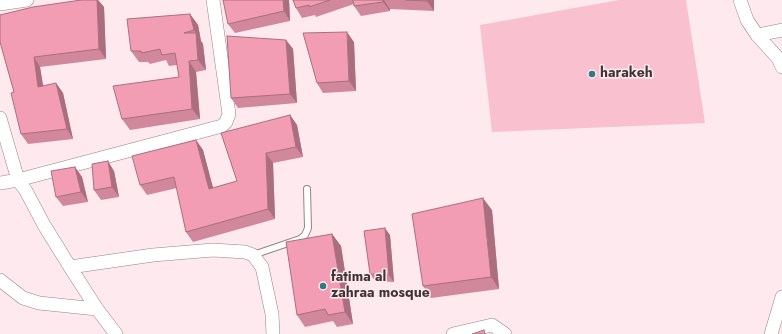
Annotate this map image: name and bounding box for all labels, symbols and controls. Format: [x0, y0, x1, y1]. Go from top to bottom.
place label: harakeh [600, 66, 653, 82]
marker: harakeh [587, 69, 597, 79]
place label: fatima al zahraa mosque [331, 270, 430, 302]
marker: fatima al zahraa mosque [318, 281, 328, 291]

